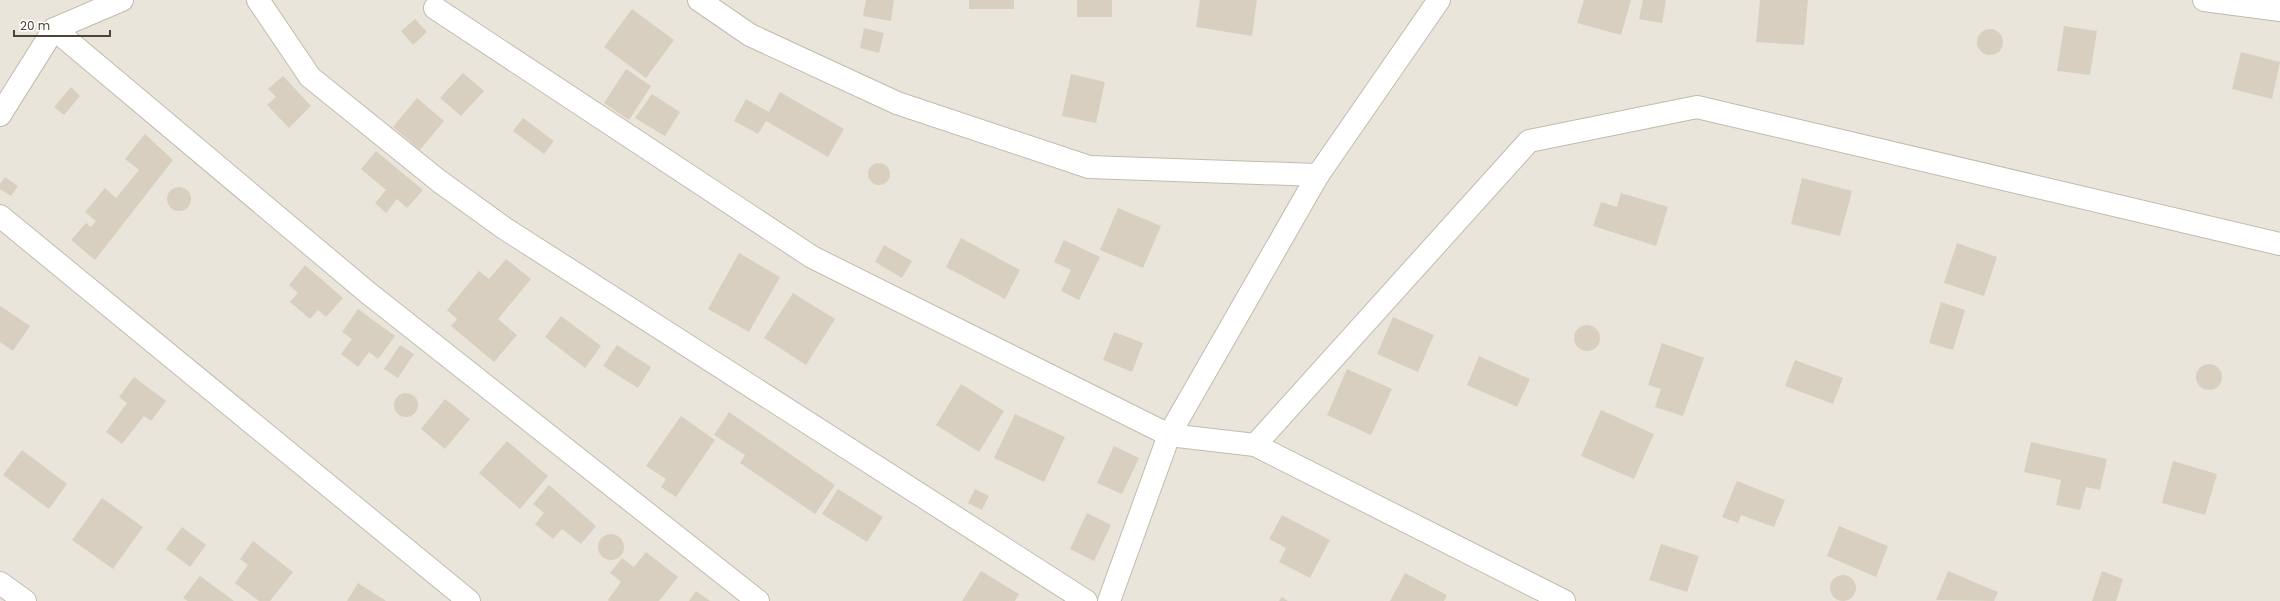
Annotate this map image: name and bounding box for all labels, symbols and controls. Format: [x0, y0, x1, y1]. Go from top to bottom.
scale bar [14, 12, 110, 38]
text: 20 m [20, 17, 50, 34]

